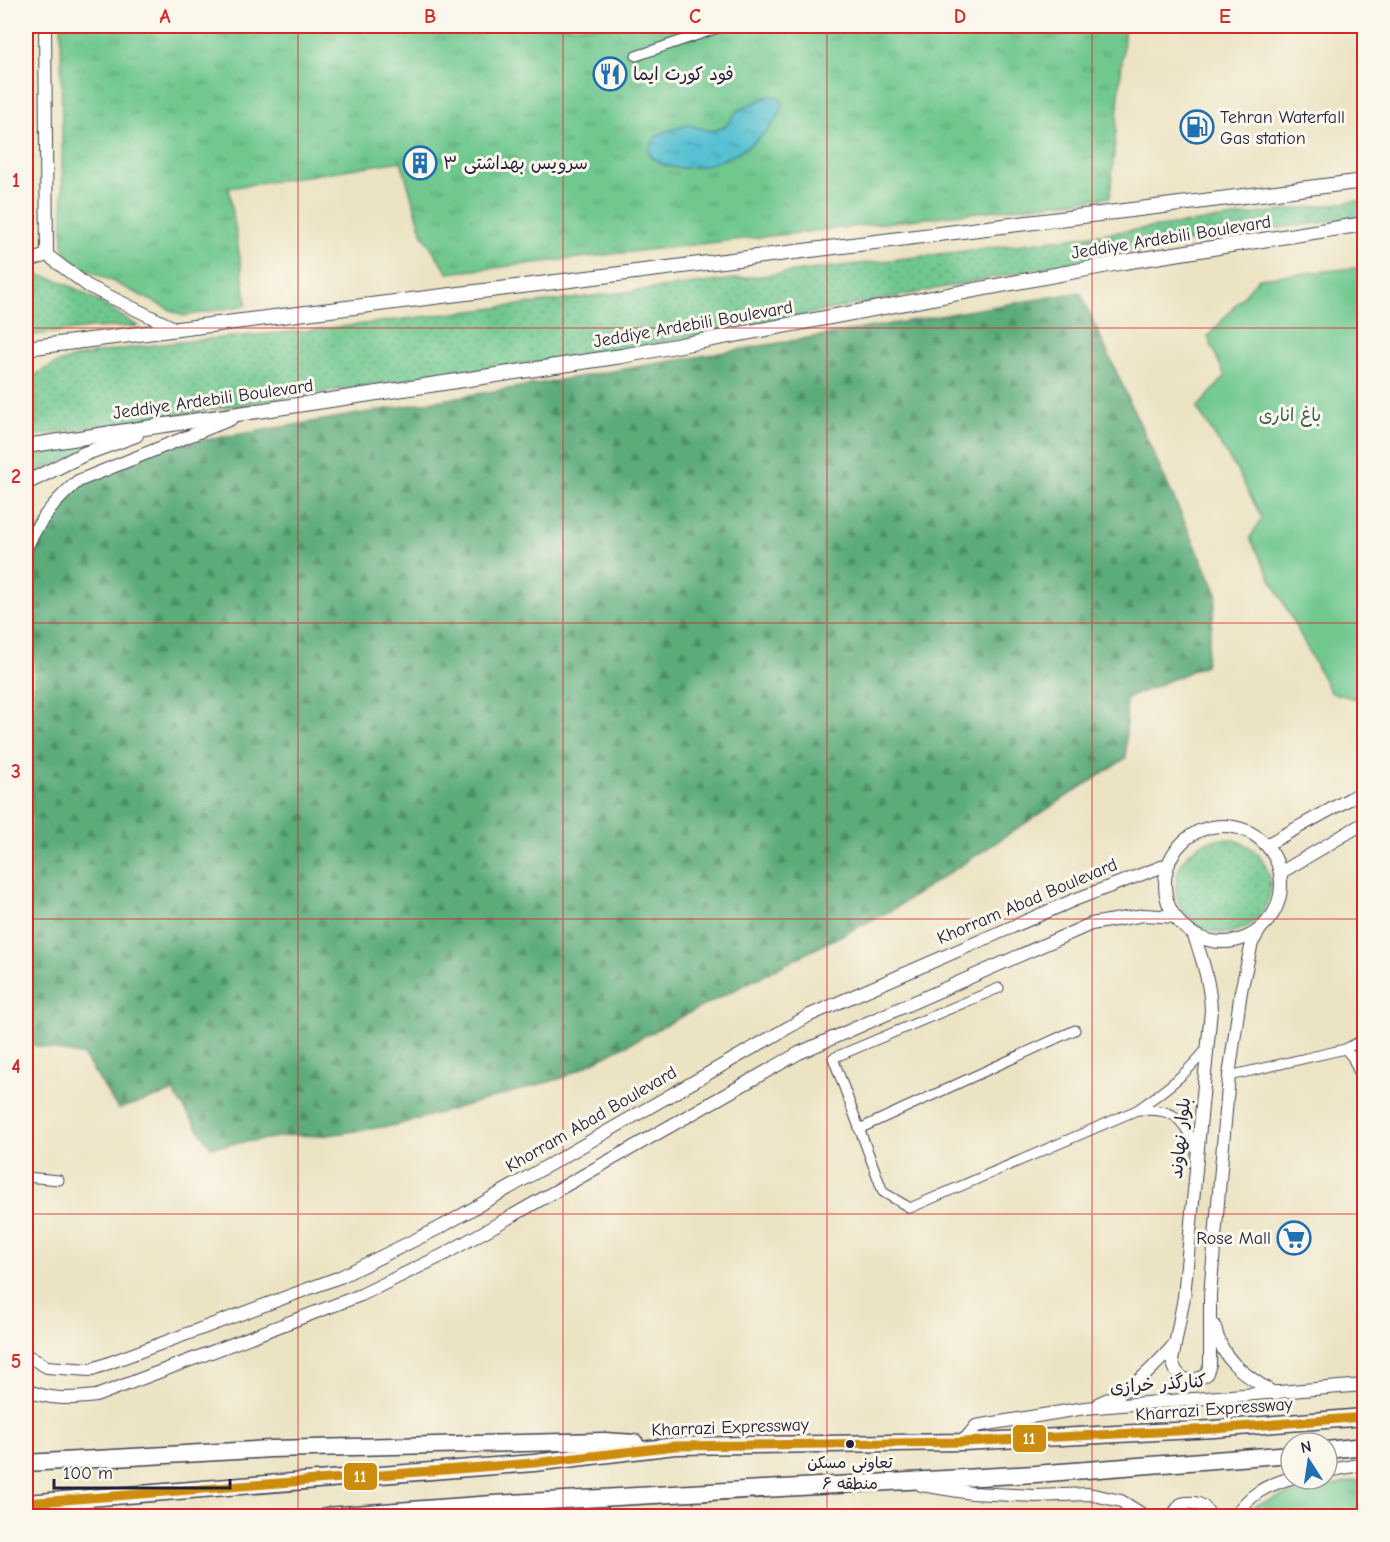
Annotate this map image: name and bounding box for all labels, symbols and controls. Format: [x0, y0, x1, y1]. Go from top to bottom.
text: A [159, 5, 171, 28]
text: B [424, 5, 436, 28]
text: C [689, 5, 701, 28]
text: D [954, 5, 966, 28]
text: E [1219, 5, 1231, 28]
restaurant icon: فود کورت ایما [592, 56, 628, 92]
place label: فود کورت ایما [633, 64, 734, 85]
place label: Tehran Waterfall Gas station [1220, 107, 1345, 149]
fuel station icon: Tehran Waterfall Gas station [1179, 109, 1215, 145]
building icon: سرویس بهداشتی ۳ [402, 145, 438, 181]
place label: سرویس بهداشتی ۳ [443, 153, 588, 174]
text: 1 [12, 169, 20, 192]
street label: Jeddiye Ardebili Boulevard [1070, 211, 1272, 264]
street label: Jeddiye Ardebili Boulevard [592, 297, 794, 352]
street label: Jeddiye Ardebili Boulevard [112, 375, 315, 424]
park label: باغ اناری [1259, 405, 1321, 427]
text: 2 [11, 465, 21, 488]
text: 3 [11, 760, 21, 783]
street label: Khorram Abad Boulevard [934, 854, 1120, 949]
text: 4 [11, 1055, 21, 1078]
street label: Khorram Abad Boulevard [502, 1062, 680, 1177]
street label: بلوار نهاوند [1166, 1096, 1195, 1180]
supermarket icon: Rose Mall [1276, 1220, 1312, 1256]
place label: Rose Mall [1196, 1228, 1271, 1249]
text: 5 [11, 1350, 21, 1373]
street label: کنارگذر خرازی [1109, 1371, 1207, 1398]
street label: Kharrazi Expressway [1135, 1393, 1294, 1425]
street label: Kharrazi Expressway [651, 1414, 810, 1441]
line badge: 11 [1012, 1424, 1047, 1453]
text: 11 [1023, 1430, 1035, 1448]
north arrow [1279, 1431, 1339, 1491]
text: N [1299, 1437, 1313, 1457]
marker: تعاونی مسکن منطقه ۶ [844, 1438, 856, 1450]
scale bar [54, 1452, 230, 1490]
place label: تعاونی مسکن منطقه ۶ [807, 1454, 893, 1493]
line badge: 11 [343, 1462, 378, 1491]
text: 100 m [63, 1463, 113, 1484]
text: 11 [354, 1468, 366, 1486]

